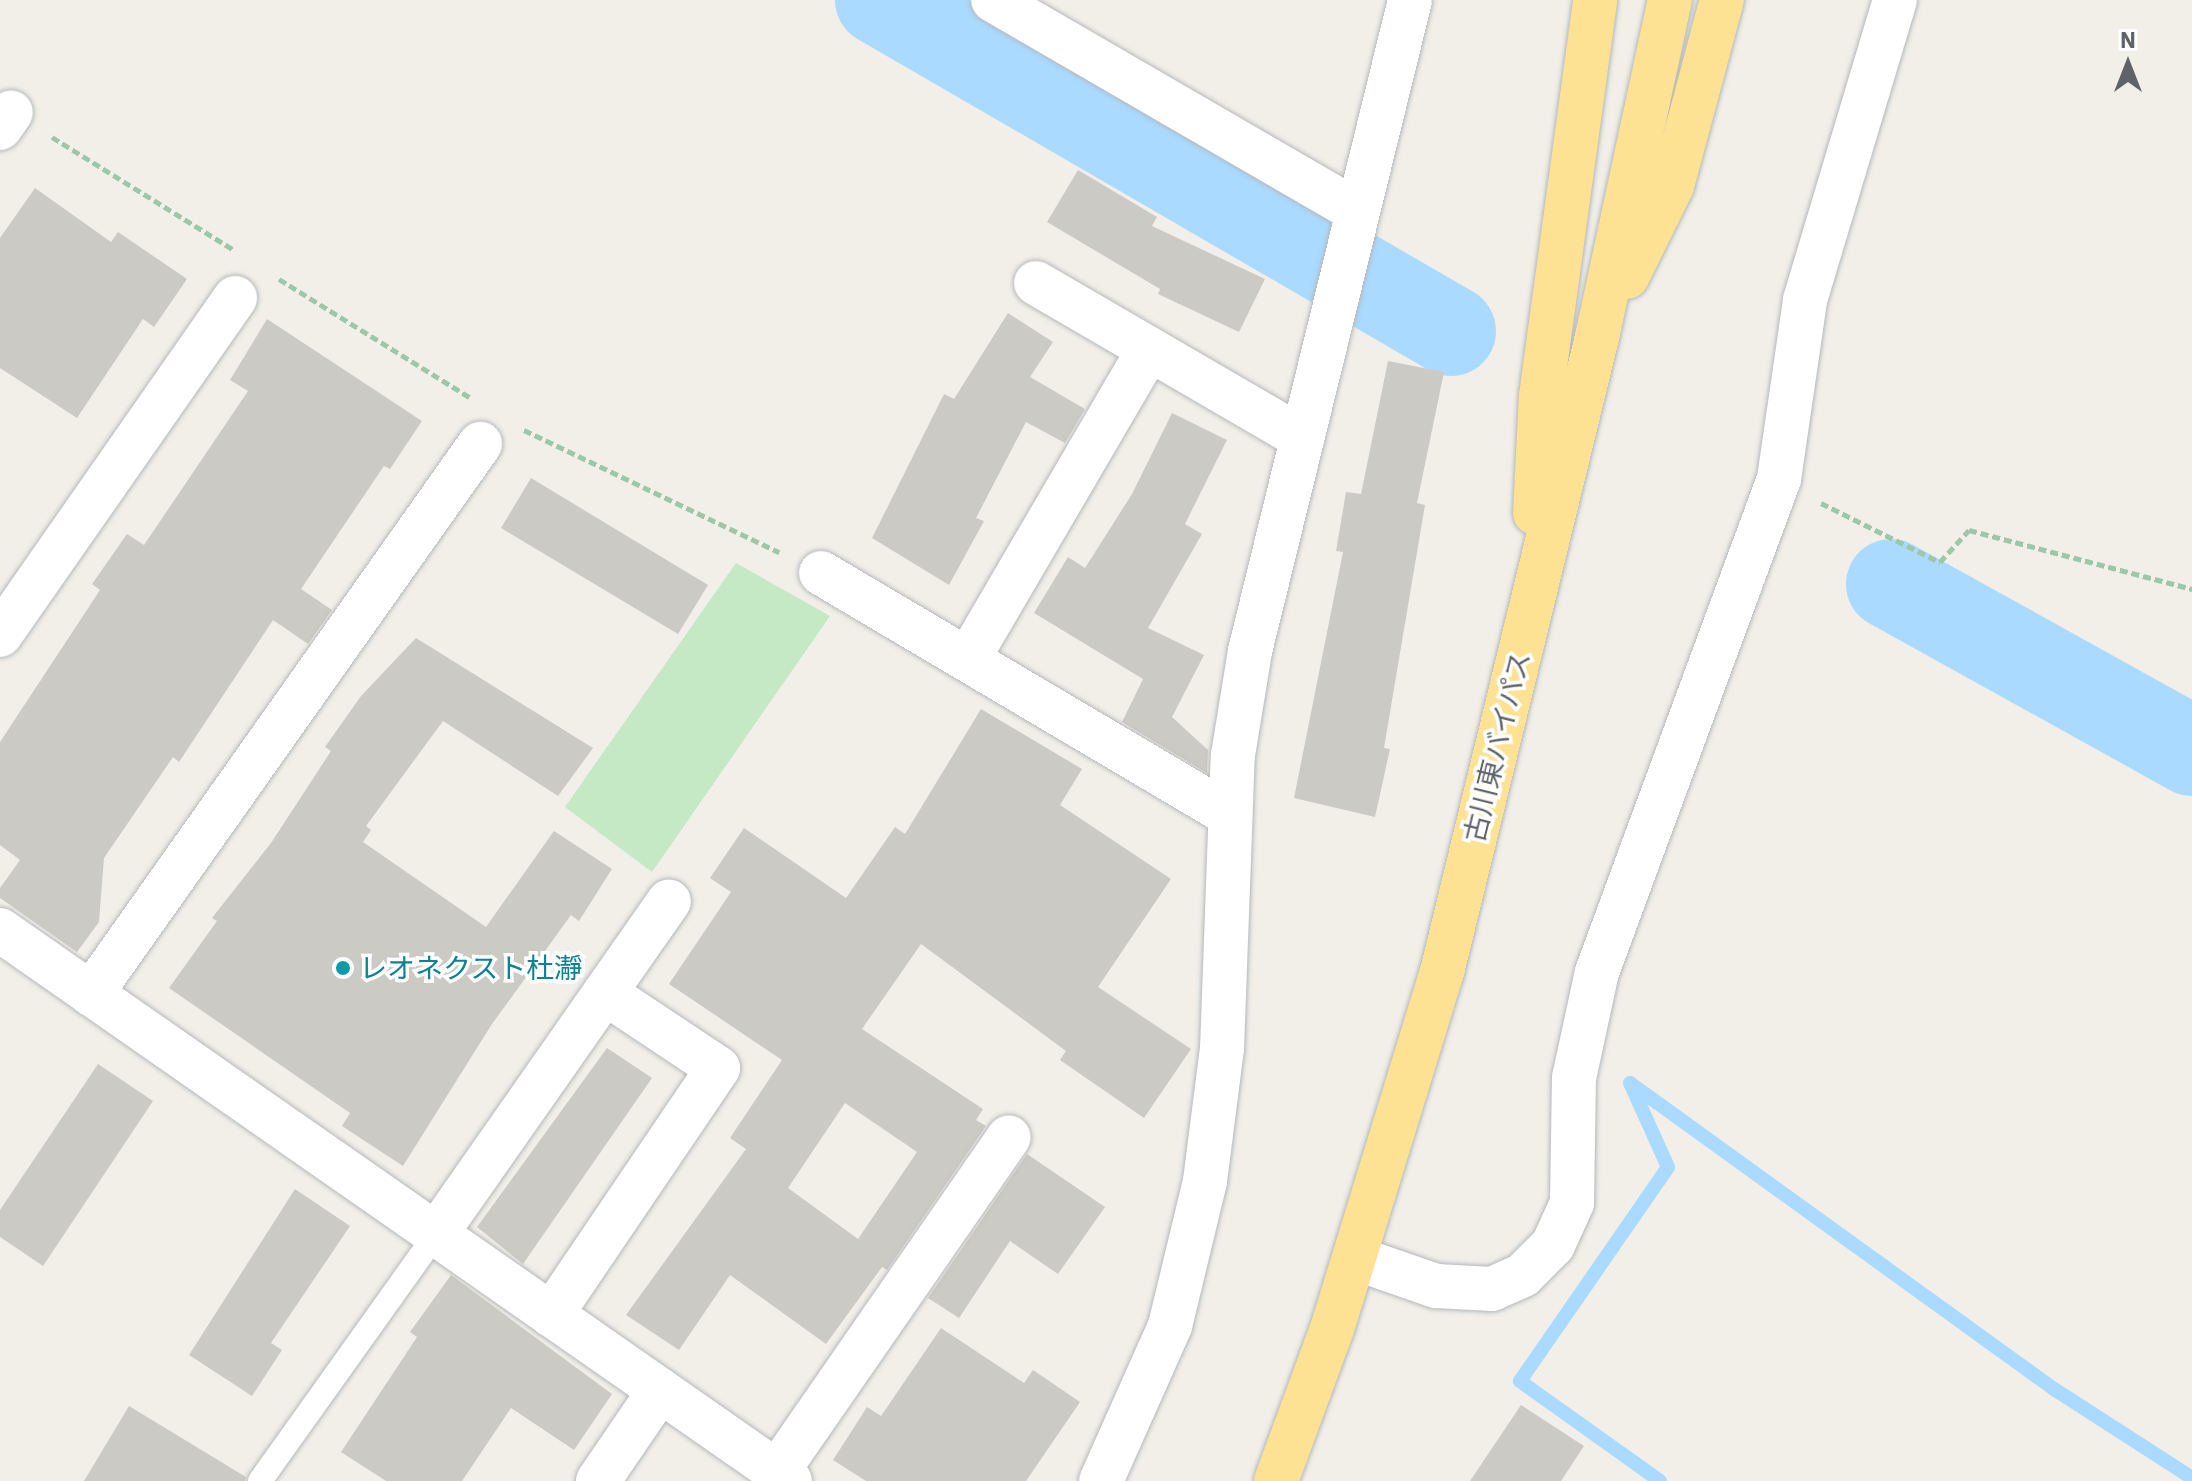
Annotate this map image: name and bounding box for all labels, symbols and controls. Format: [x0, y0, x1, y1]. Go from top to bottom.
north arrow [2088, 24, 2168, 104]
text: N [2120, 25, 2136, 54]
street label: 古川東バイパス [1457, 648, 1537, 846]
place label: レオネクスト杜瀞 [359, 951, 583, 985]
marker: レオネクスト杜瀞 [334, 959, 352, 977]

